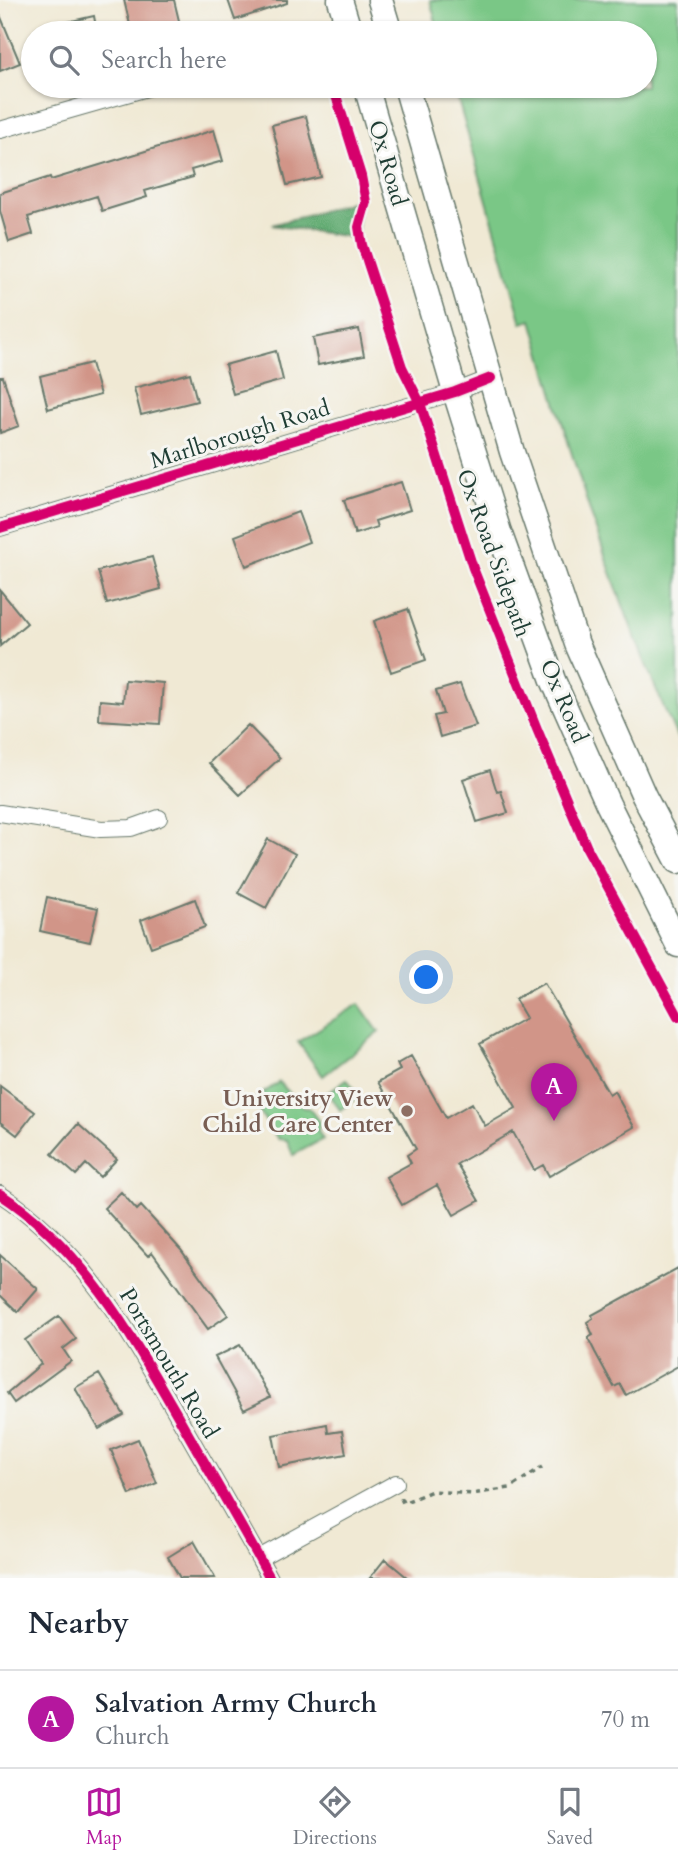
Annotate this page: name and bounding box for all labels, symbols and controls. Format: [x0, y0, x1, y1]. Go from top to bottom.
search box [21, 21, 657, 98]
icon: search [45, 41, 83, 79]
text: Search here [101, 42, 227, 77]
street label: Ox Road [361, 116, 415, 210]
street label: Marlborough Road [146, 392, 334, 476]
street label: Ox Road Sidepath [449, 465, 539, 642]
street label: Ox Road [533, 654, 596, 748]
your location [409, 960, 443, 994]
pin: A [531, 1063, 577, 1121]
place label: University View Child Care Center [202, 1083, 394, 1140]
marker: University View Child Care Center [399, 1103, 415, 1119]
street label: Portsmouth Road [112, 1282, 227, 1445]
text: Nearby [28, 1603, 129, 1644]
text: Salvation Army Church [95, 1686, 377, 1721]
text: A [42, 1704, 60, 1735]
text: 70 m [601, 1704, 650, 1735]
text: Church [95, 1721, 169, 1752]
tab: Map [85, 1783, 123, 1851]
tab: Directions [293, 1783, 377, 1851]
tab: Saved [547, 1783, 593, 1851]

